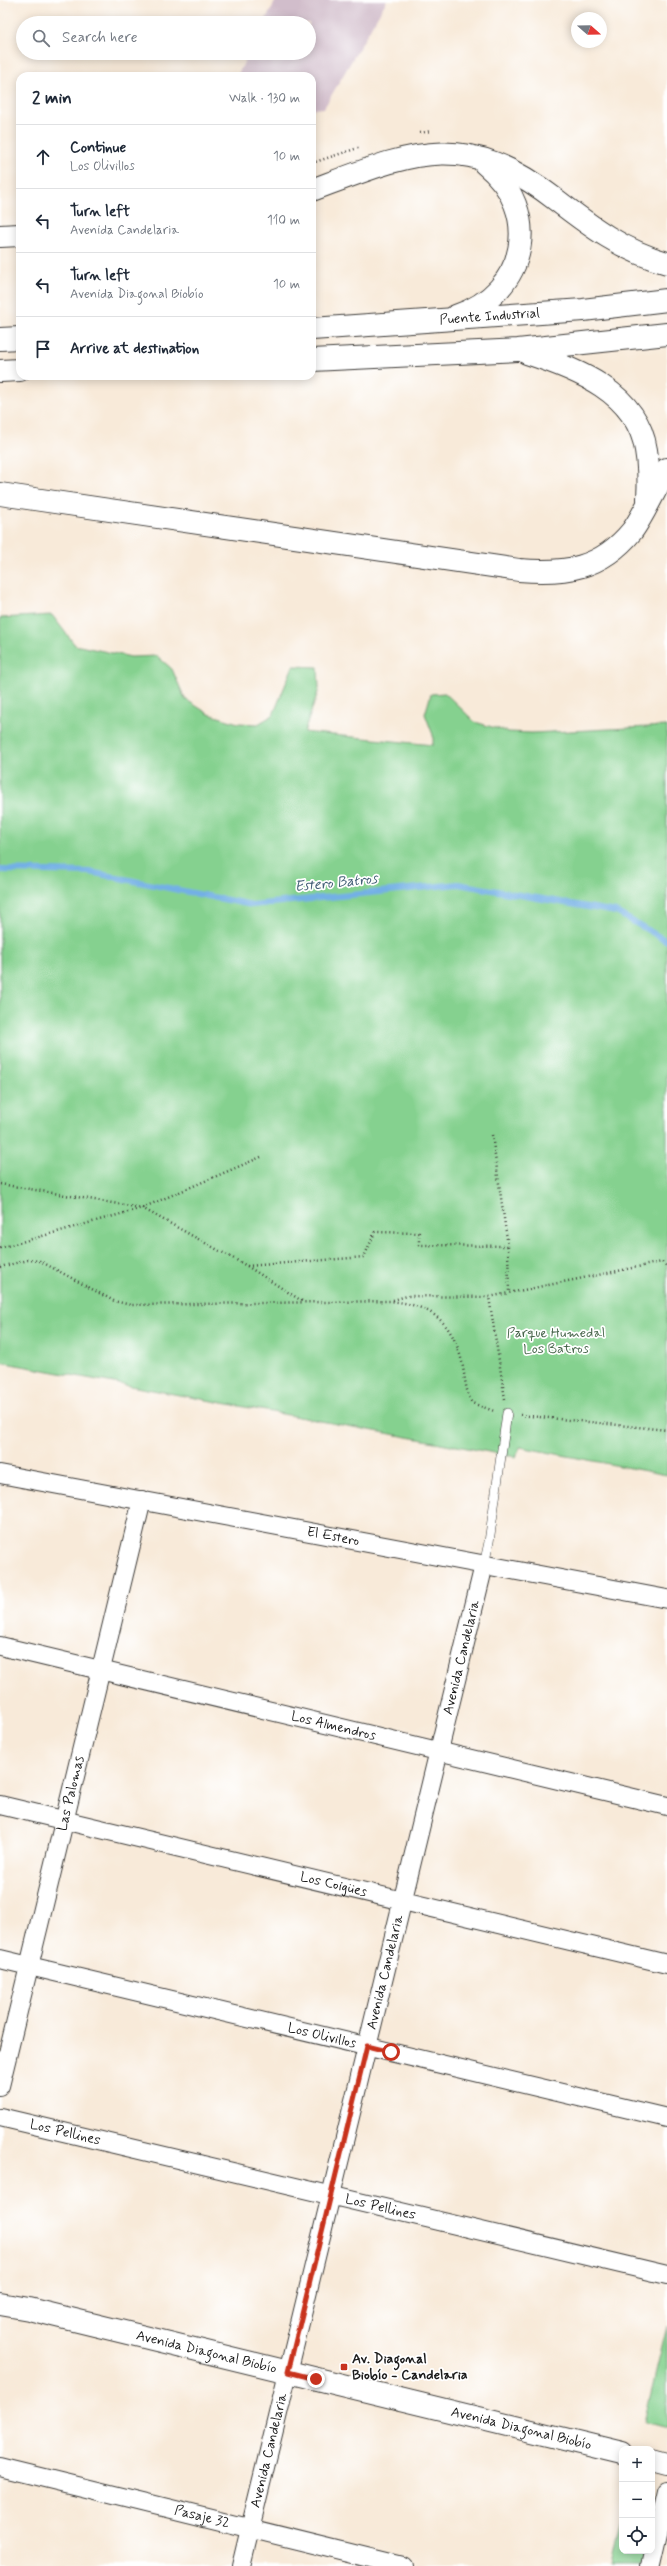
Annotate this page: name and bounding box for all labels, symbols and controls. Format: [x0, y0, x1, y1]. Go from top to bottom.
north arrow [571, 12, 607, 48]
search box [16, 16, 316, 60]
icon: search [30, 27, 52, 49]
text: Search here [62, 28, 138, 48]
text: 2 min [32, 87, 72, 109]
text: Walk · 130 m [229, 90, 300, 107]
text: Continue [70, 138, 126, 158]
icon: ahead [32, 146, 54, 168]
text: 10 m [273, 148, 300, 165]
text: Los Olivillos [70, 158, 135, 175]
text: Turn left [70, 202, 130, 222]
icon: left [32, 210, 54, 232]
text: 110 m [267, 212, 300, 229]
text: Avenida Candelaria [70, 222, 179, 239]
text: Turn left [70, 266, 130, 286]
icon: left [32, 274, 54, 296]
text: 10 m [273, 276, 300, 293]
text: Avenida Diagonal Biobío [70, 286, 204, 303]
street label: Puente Industrial [439, 304, 540, 329]
icon: arrive [32, 338, 54, 360]
text: Arrive at destination [70, 339, 199, 359]
water label: Estero Batros [294, 869, 380, 897]
park label: Parque Humedal Los Batros [507, 1324, 605, 1358]
street label: El Estero [305, 1523, 361, 1550]
street label: Avenida Candelaria [439, 1598, 484, 1717]
street label: Los Almendros [289, 1707, 378, 1745]
street label: Las Palomas [53, 1754, 89, 1833]
street label: Los Coigües [298, 1868, 369, 1901]
street label: Avenida Candelaria [363, 1912, 408, 2031]
street label: Los Olivillos [286, 2019, 358, 2053]
route start [382, 2043, 400, 2061]
street label: Los Pellines [28, 2115, 102, 2150]
street label: Los Pellines [343, 2190, 418, 2224]
street label: Avenida Diagonal Biobío [134, 2326, 279, 2378]
place label: Av. Diagonal Biobío - Candelaria [352, 2350, 468, 2384]
marker: Av. Diagonal Biobío - Candelaria [339, 2362, 349, 2372]
route end [307, 2370, 325, 2388]
street label: Avenida Candelaria [246, 2391, 292, 2510]
street label: Avenida Diagonal Biobío [449, 2403, 593, 2454]
map controls [619, 2446, 655, 2554]
button: + [619, 2446, 655, 2482]
button: − [619, 2482, 655, 2518]
street label: Pasaje 32 [173, 2501, 231, 2532]
button: locate [619, 2518, 655, 2554]

